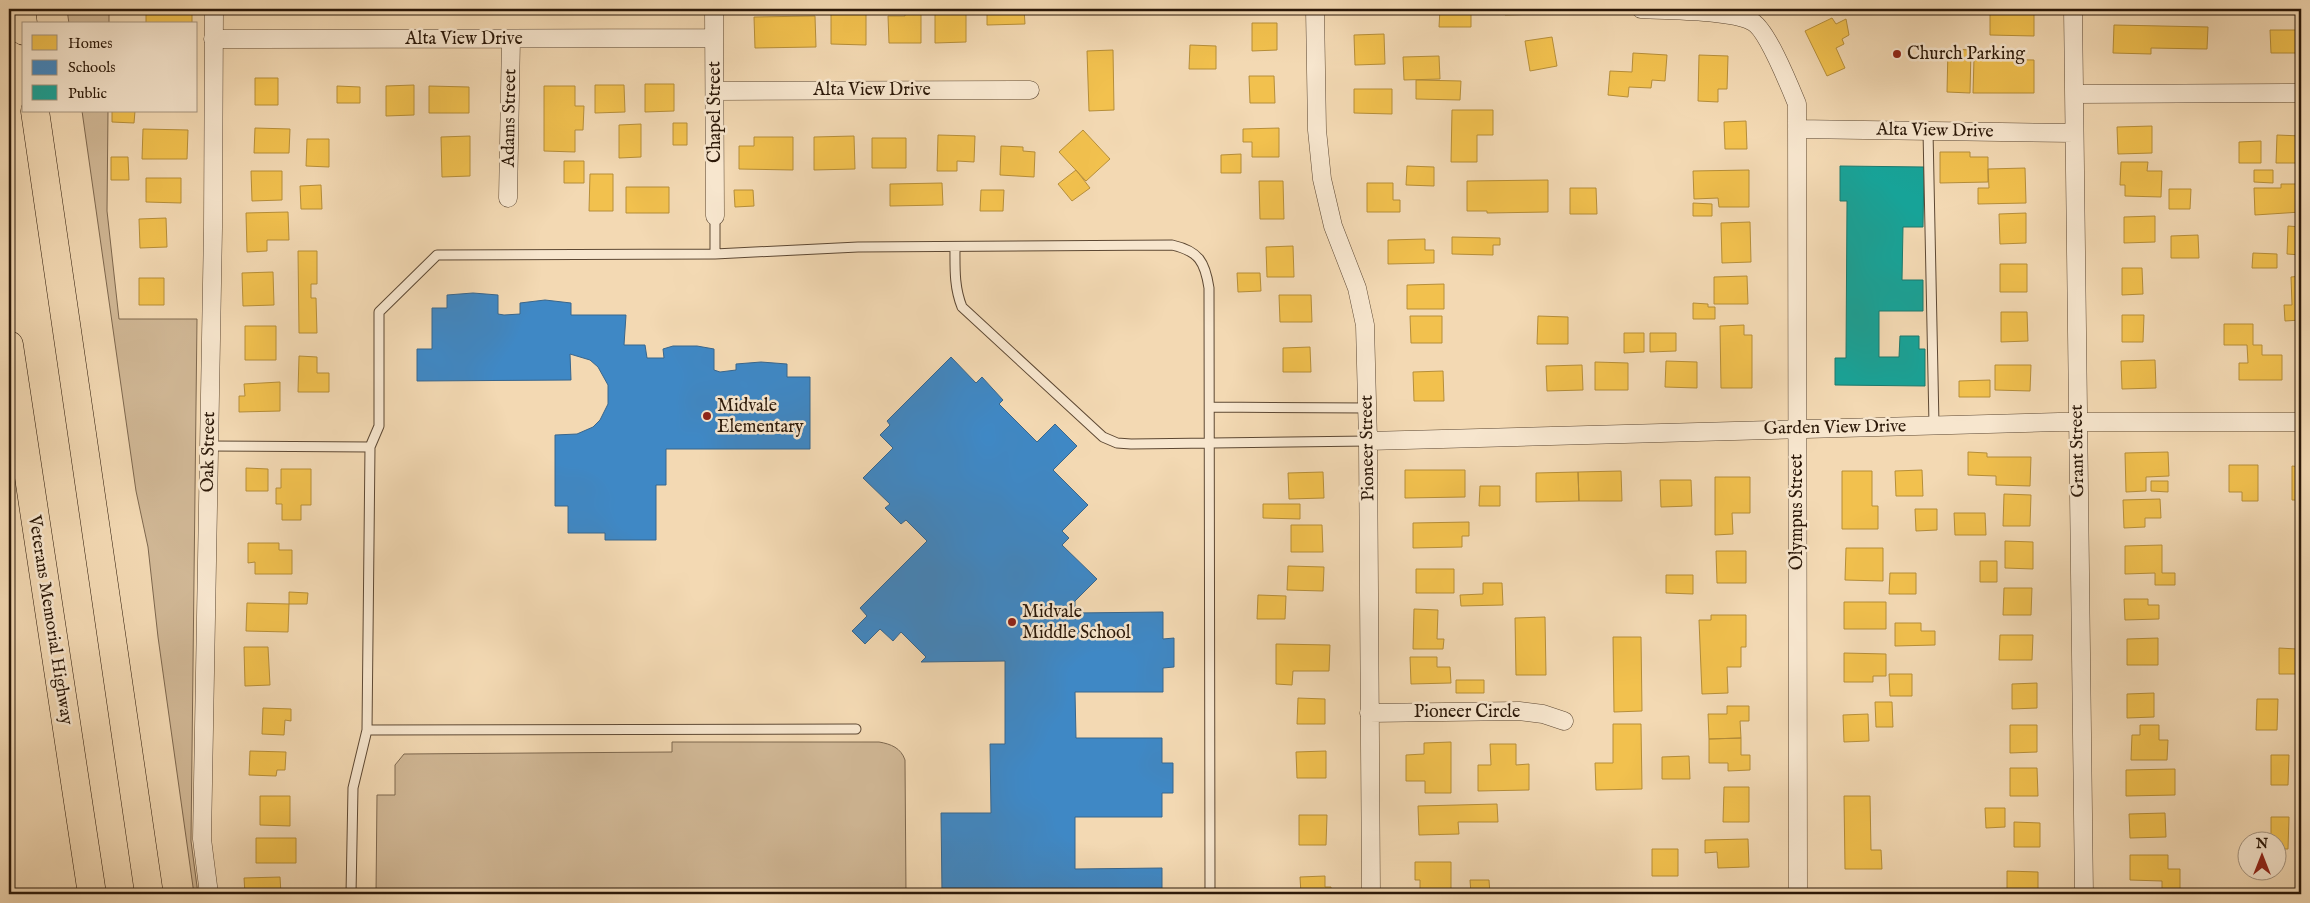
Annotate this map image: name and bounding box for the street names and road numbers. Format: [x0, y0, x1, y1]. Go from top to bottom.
street label: Alta View Drive [404, 28, 523, 51]
street label: Chapel Street [704, 61, 727, 163]
street label: Adams Street [498, 69, 522, 168]
street label: Alta View Drive [812, 79, 931, 102]
street label: Alta View Drive [1875, 118, 1994, 144]
street label: Pioneer Street [1356, 395, 1380, 501]
street label: Grant Street [2066, 404, 2090, 498]
street label: Oak Street [197, 411, 221, 493]
street label: Garden View Drive [1764, 415, 1906, 441]
street label: Olympus Street [1786, 454, 1809, 570]
street label: Veterans Memorial Highway [22, 513, 78, 727]
street label: Pioneer Circle [1414, 701, 1520, 724]

